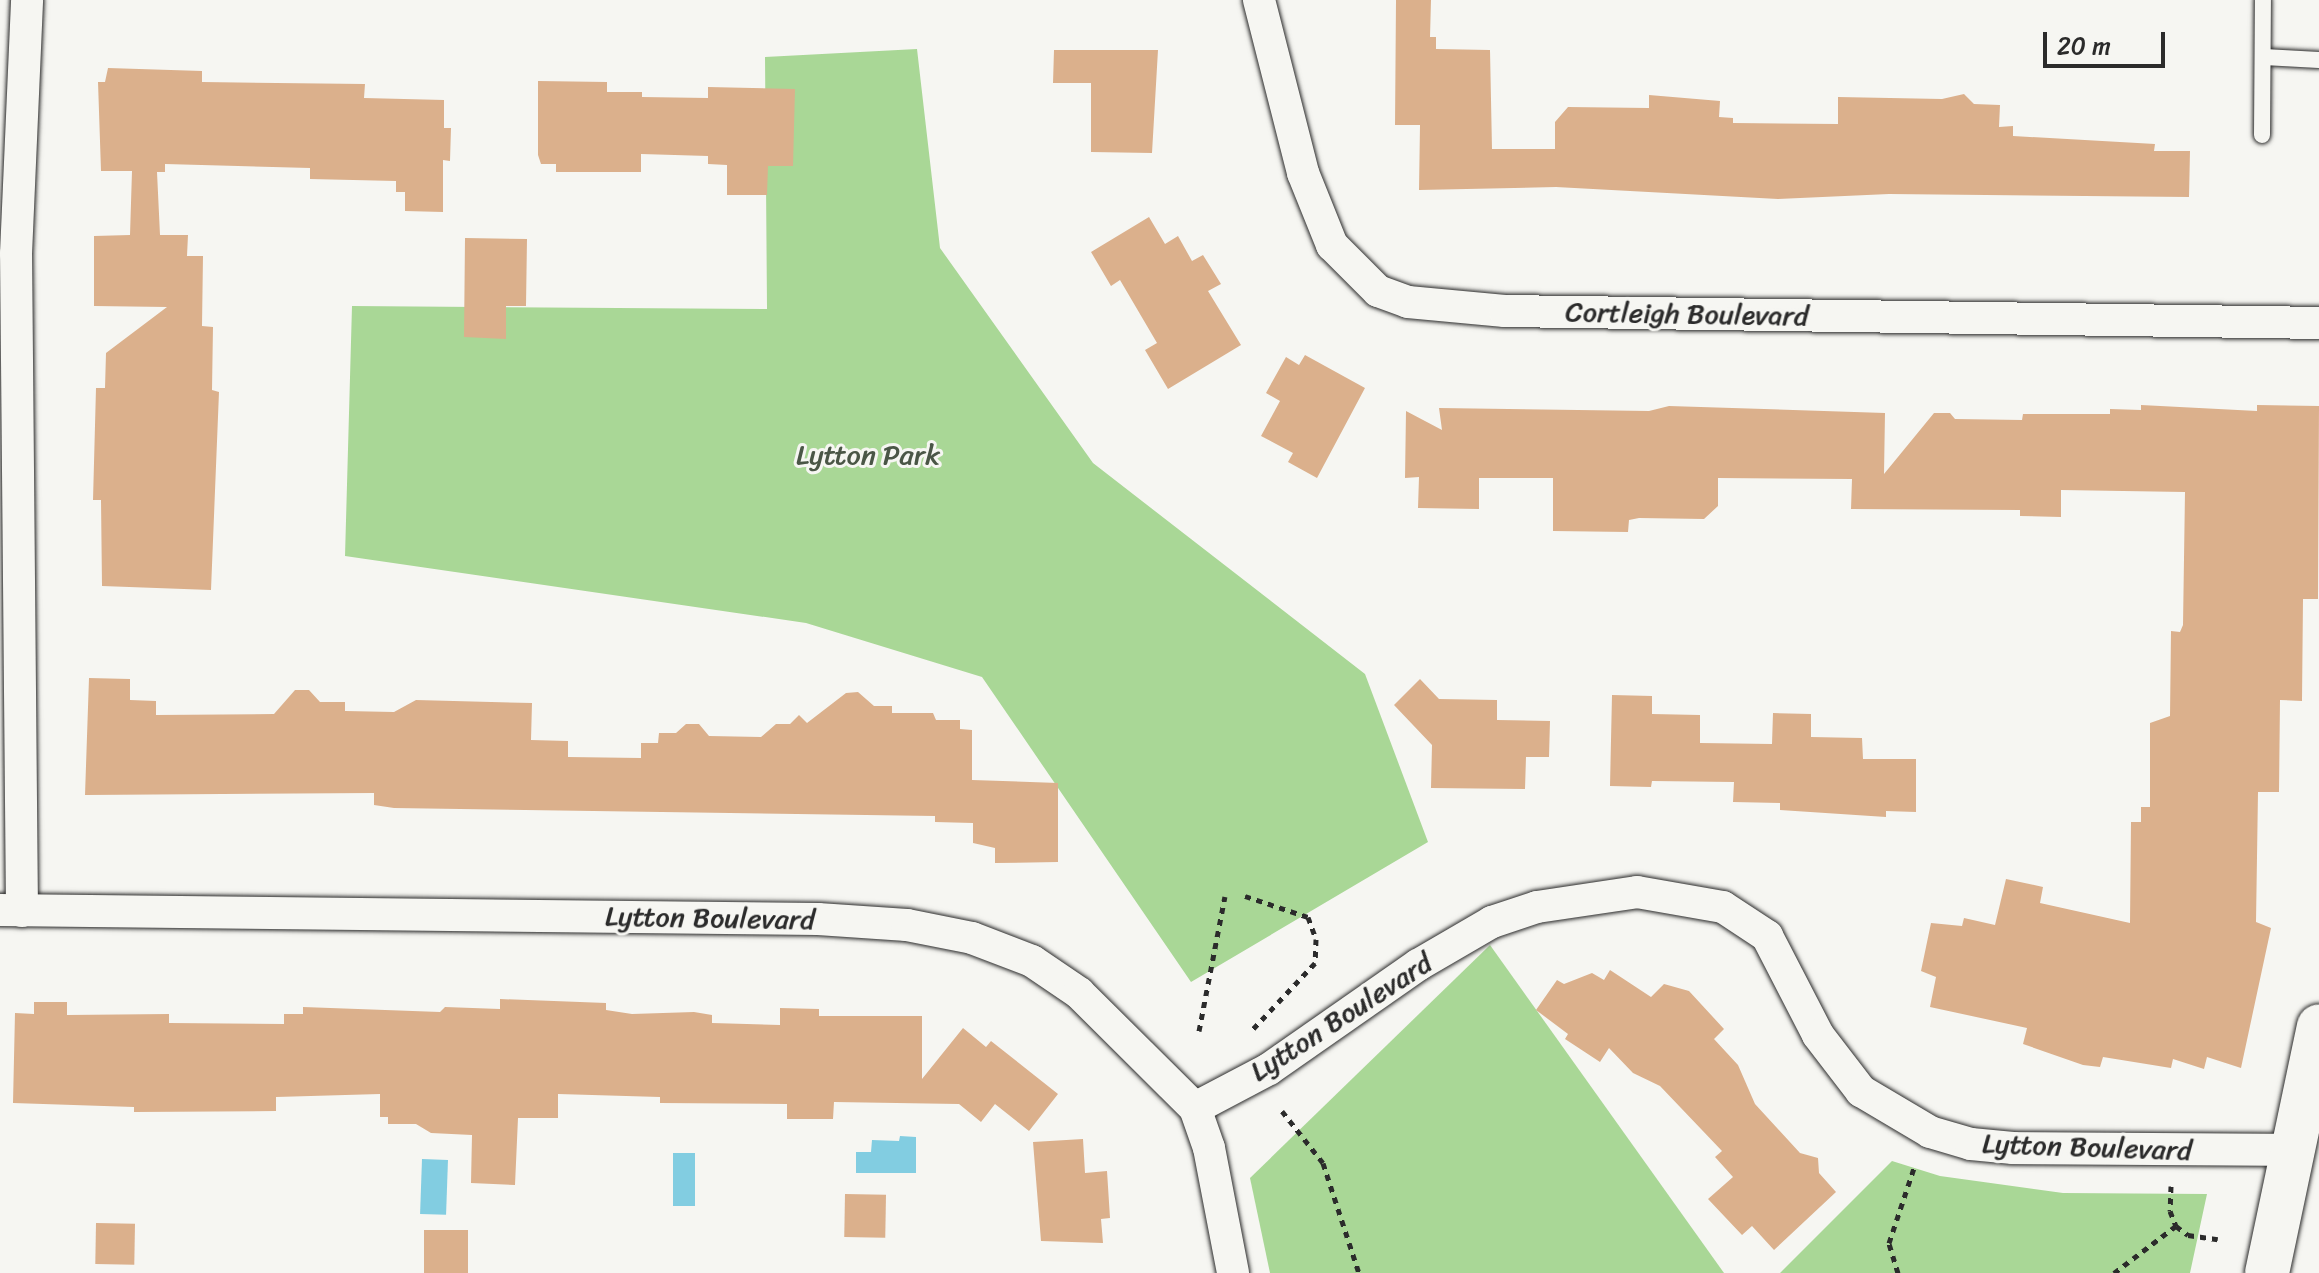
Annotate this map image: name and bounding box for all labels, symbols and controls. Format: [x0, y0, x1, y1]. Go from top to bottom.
scale bar [2047, 16, 2169, 66]
text: 20 m [2057, 25, 2111, 67]
street label: Cortleigh Boulevard [1565, 295, 1809, 333]
park label: Lytton Park [796, 438, 940, 472]
street label: Lytton Boulevard [605, 899, 815, 937]
street label: Lytton Boulevard [1244, 946, 1438, 1088]
street label: Lytton Boulevard [1982, 1127, 2192, 1167]

